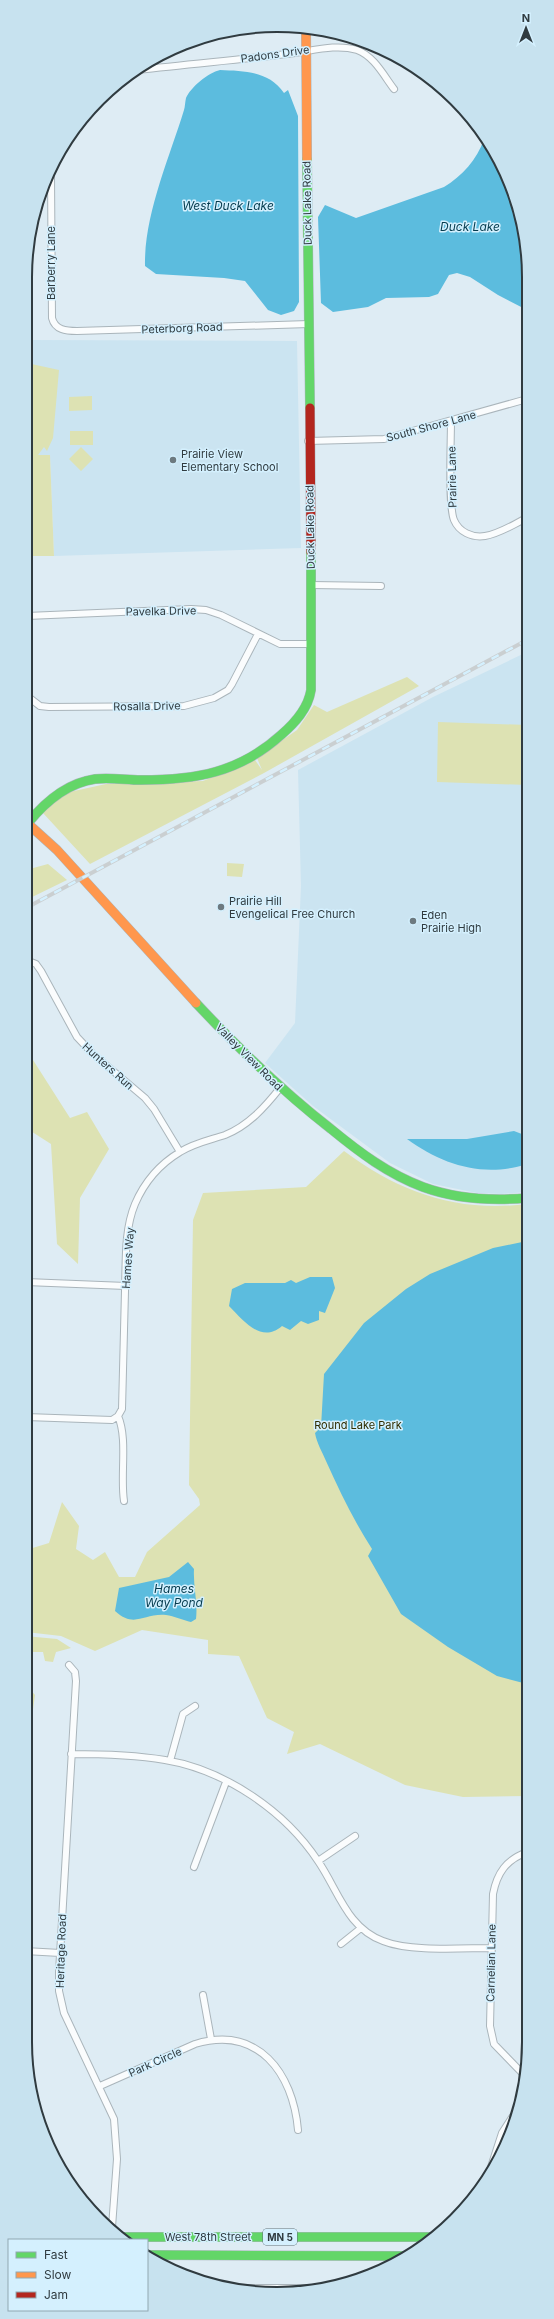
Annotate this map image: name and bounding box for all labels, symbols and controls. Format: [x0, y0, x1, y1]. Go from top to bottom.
north arrow [506, 8, 546, 48]
text: N [522, 11, 530, 25]
street label: Padons Drive [240, 42, 310, 66]
street label: Duck Lake Road [299, 161, 315, 245]
water label: West Duck Lake [182, 198, 274, 213]
water label: Duck Lake [440, 219, 500, 234]
street label: Barberry Lane [44, 226, 58, 300]
street label: Peterborg Road [141, 320, 223, 336]
street label: South Shore Lane [385, 407, 477, 445]
street label: Prairie Lane [444, 446, 460, 508]
place label: Prairie View Elementary School [181, 447, 278, 474]
marker: Prairie View Elementary School [168, 455, 178, 465]
street label: Duck Lake Road [302, 485, 318, 569]
street label: Pavelka Drive [126, 603, 196, 619]
street label: Rosalla Drive [113, 698, 181, 714]
place label: Prairie Hill Evengelical Free Church [229, 894, 355, 921]
marker: Prairie Hill Evengelical Free Church [216, 902, 226, 912]
place label: Eden Prairie High [421, 908, 482, 935]
marker: Eden Prairie High [408, 916, 418, 926]
street label: Valley View Road [213, 1021, 285, 1093]
street label: Hunters Run [79, 1039, 137, 1093]
street label: Hames Way [119, 1227, 137, 1289]
park label: Round Lake Park [314, 1418, 402, 1432]
water label: Hames Way Pond [145, 1581, 204, 1610]
street label: Heritage Road [53, 1914, 69, 1988]
street label: Carnelian Lane [483, 1924, 499, 2002]
street label: Park Circle [126, 2044, 184, 2080]
road number: MN 5 [263, 2229, 297, 2245]
street label: West 78th Street [165, 2230, 252, 2244]
legend [8, 2239, 148, 2311]
text: Fast [44, 2247, 68, 2262]
text: Slow [44, 2267, 72, 2282]
text: Jam [44, 2287, 68, 2302]

